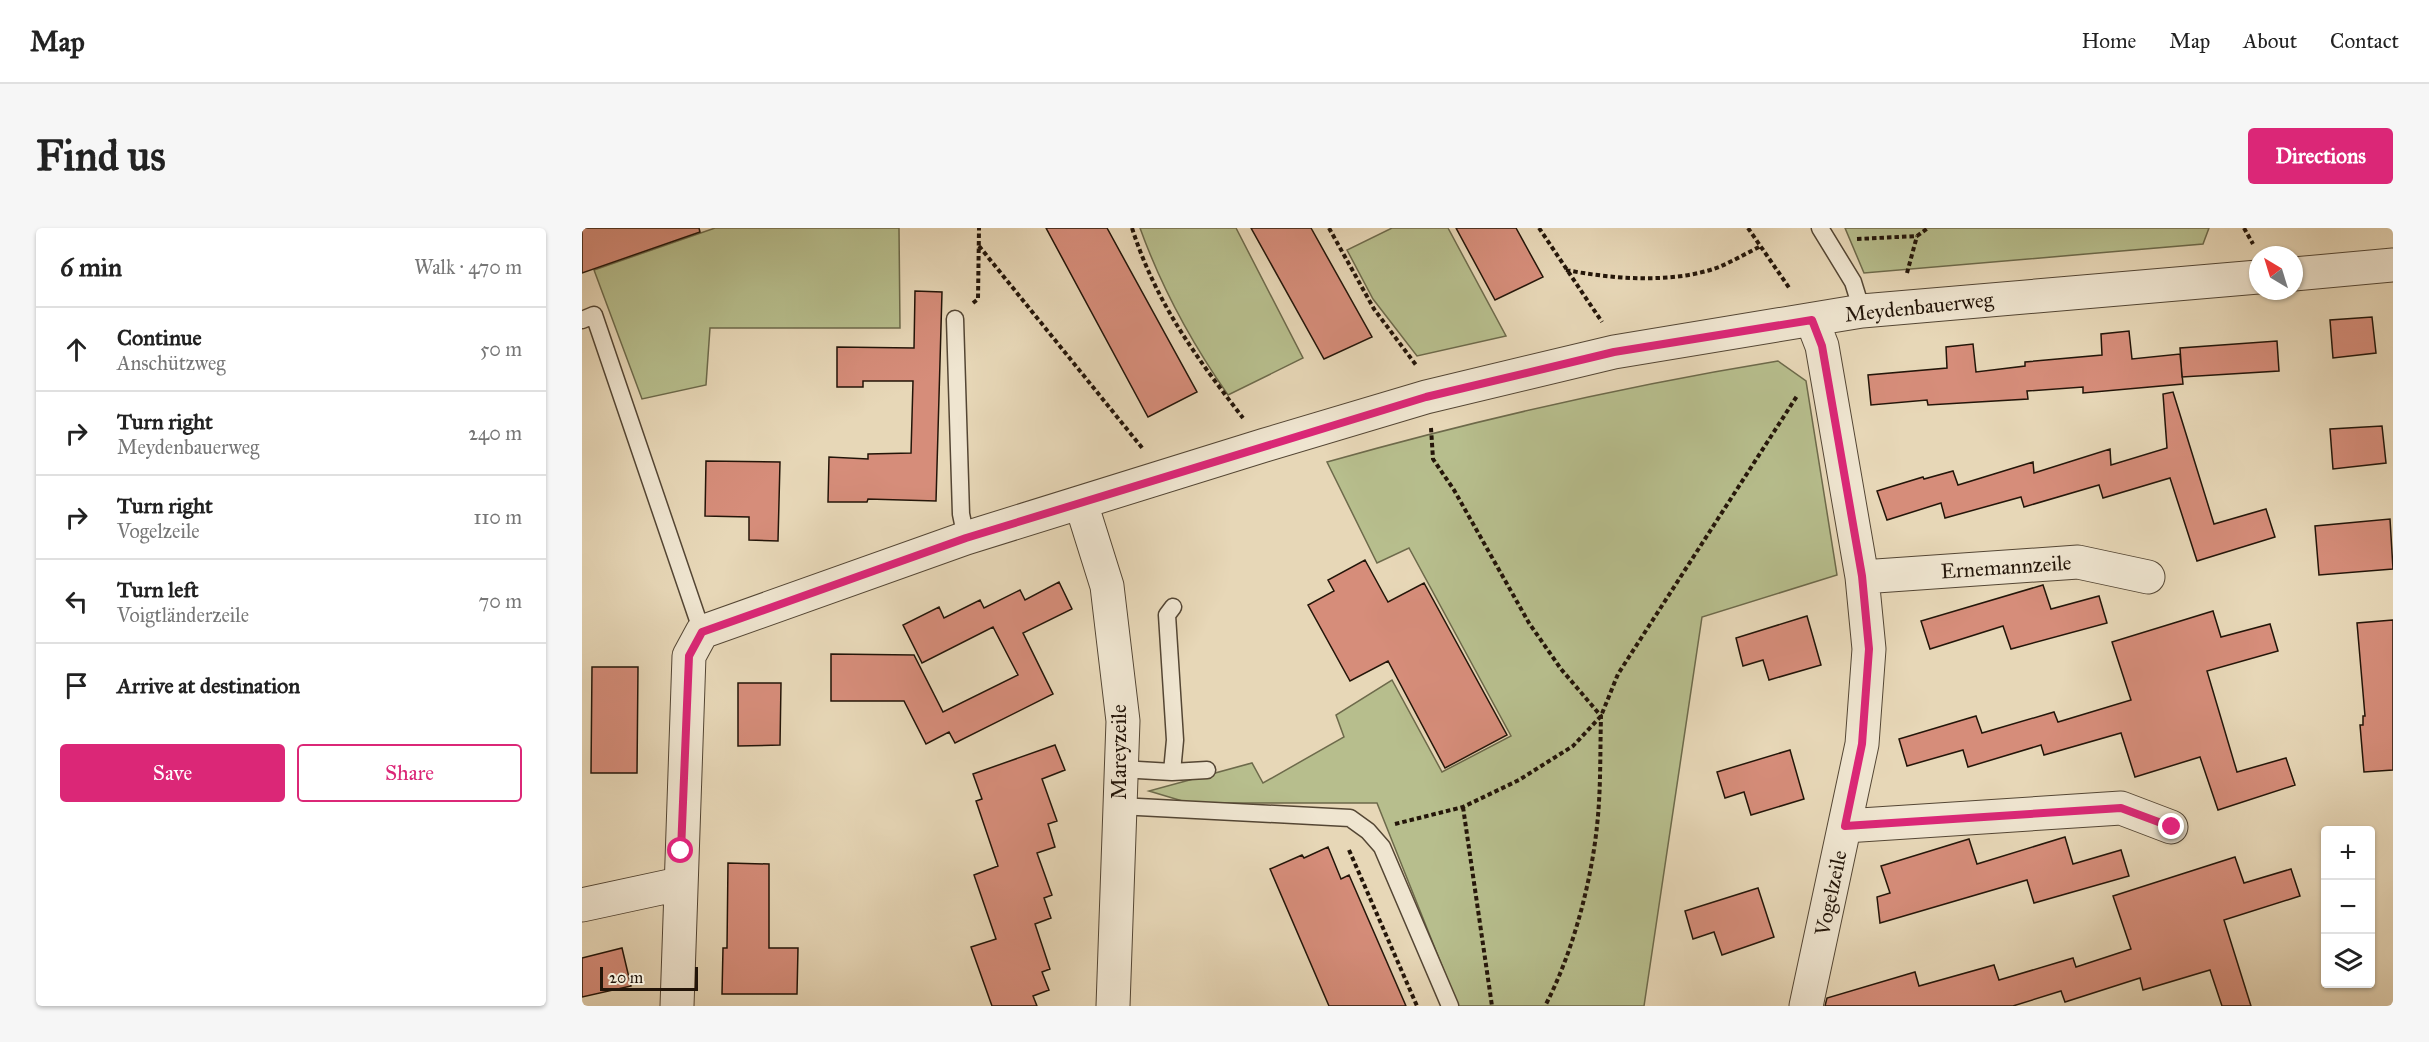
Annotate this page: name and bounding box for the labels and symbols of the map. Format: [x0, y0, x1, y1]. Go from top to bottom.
north arrow [2249, 246, 2303, 300]
street label: Meydenbauerweg [1843, 286, 1995, 328]
street label: Ernemannzeile [1940, 549, 2072, 585]
street label: Mareyzeile [1106, 704, 1132, 800]
route end [2158, 813, 2184, 839]
route start [667, 837, 693, 863]
street label: Vogelzeile [1809, 848, 1853, 939]
scale bar [600, 964, 698, 992]

